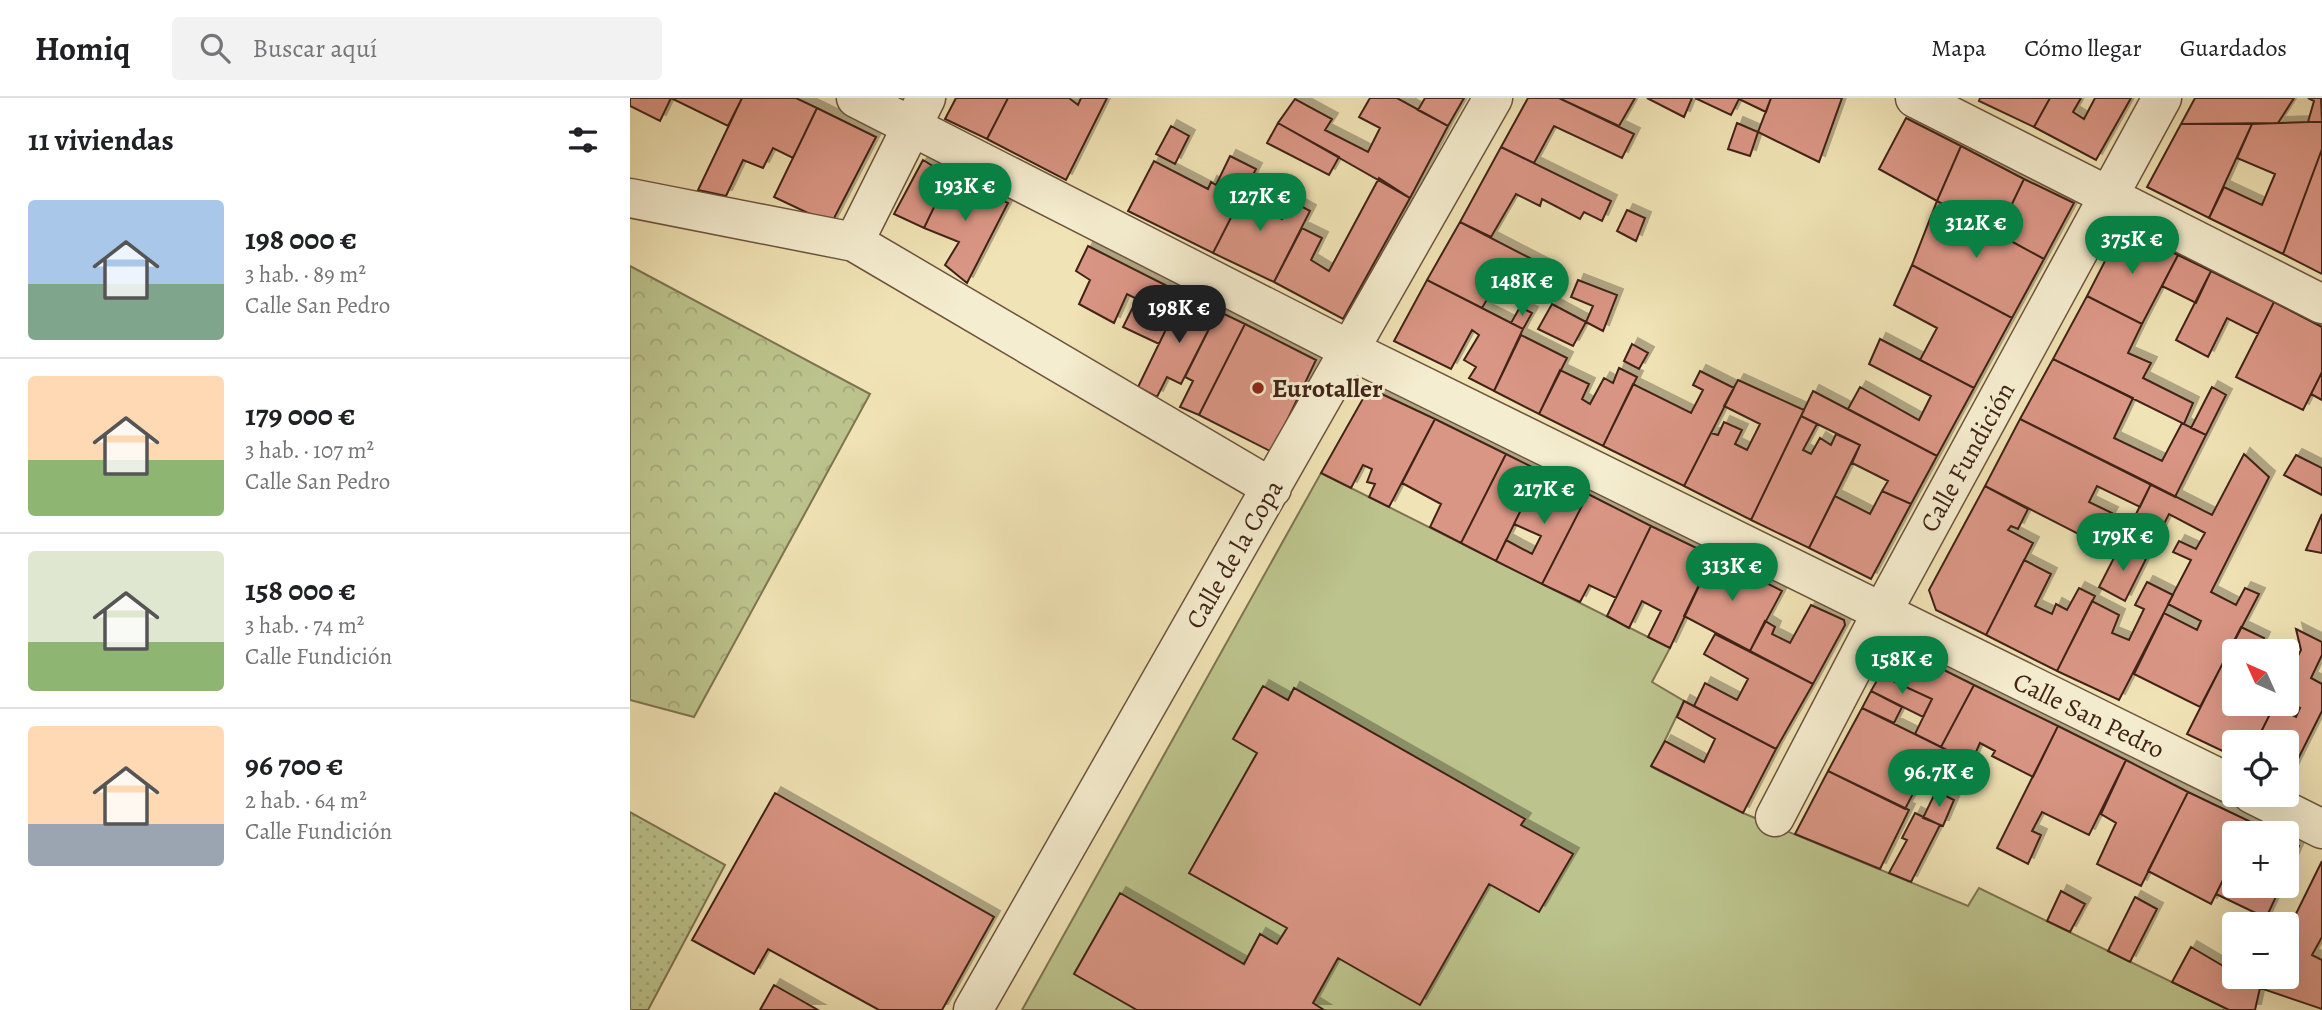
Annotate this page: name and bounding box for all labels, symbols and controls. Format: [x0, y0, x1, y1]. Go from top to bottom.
search box [172, 17, 662, 80]
text: Homiq [35, 26, 130, 71]
icon: search [196, 29, 234, 67]
text: Buscar aquí [252, 31, 377, 66]
text: Mapa [1931, 32, 1986, 64]
text: Cómo llegar [2024, 32, 2142, 64]
text: Guardados [2180, 32, 2287, 64]
text: 11 viviendas [28, 120, 174, 160]
icon: filters [564, 121, 602, 159]
pin: 193K € [908, 164, 1022, 223]
text: 193K € [934, 170, 996, 201]
pin: 127K € [1203, 174, 1317, 233]
text: 127K € [1229, 180, 1291, 211]
pin: 312K € [1919, 200, 2033, 260]
text: 312K € [1945, 207, 2007, 238]
pin: 375K € [2075, 216, 2189, 276]
text: 198 000 € [245, 219, 357, 259]
text: 375K € [2101, 223, 2163, 254]
icon: home [84, 228, 168, 312]
pin: 148K € [1465, 258, 1579, 318]
text: 3 hab. · 89 m² [245, 259, 366, 290]
text: 148K € [1491, 265, 1553, 296]
pin: 198K € [1122, 286, 1236, 345]
text: Calle San Pedro [245, 290, 390, 321]
text: 198K € [1148, 292, 1210, 323]
place label: Eurotaller [1272, 371, 1383, 406]
street label: Calle Fundición [1912, 376, 2023, 538]
marker: Eurotaller [1250, 380, 1266, 396]
text: 179 000 € [245, 395, 355, 435]
icon: home [84, 404, 168, 488]
text: 3 hab. · 107 m² [245, 435, 374, 466]
text: Calle San Pedro [245, 466, 390, 497]
pin: 217K € [1487, 466, 1601, 526]
street label: Calle de la Copa [1178, 473, 1291, 635]
text: 217K € [1513, 473, 1575, 504]
pin: 179K € [2066, 514, 2180, 573]
text: 179K € [2092, 520, 2154, 551]
pin: 313K € [1675, 544, 1789, 603]
text: 313K € [1702, 550, 1762, 581]
text: 158 000 € [245, 570, 356, 610]
icon: home [84, 579, 168, 663]
text: 3 hab. · 74 m² [245, 610, 364, 641]
pin: 158K € [1845, 636, 1959, 696]
north arrow [2222, 639, 2300, 716]
map controls [2222, 639, 2299, 989]
text: Calle Fundición [245, 641, 392, 672]
text: 158K € [1871, 643, 1933, 674]
street label: Calle San Pedro [2007, 664, 2170, 767]
button: locate [2222, 730, 2299, 807]
text: 96 700 € [245, 745, 344, 785]
pin: 96.7K € [1874, 750, 2004, 809]
icon: home [84, 754, 168, 838]
text: 96.7K € [1904, 756, 1974, 787]
text: 2 hab. · 64 m² [245, 785, 367, 816]
text: Calle Fundición [245, 816, 392, 847]
button: + [2222, 821, 2299, 898]
button: − [2222, 912, 2299, 989]

